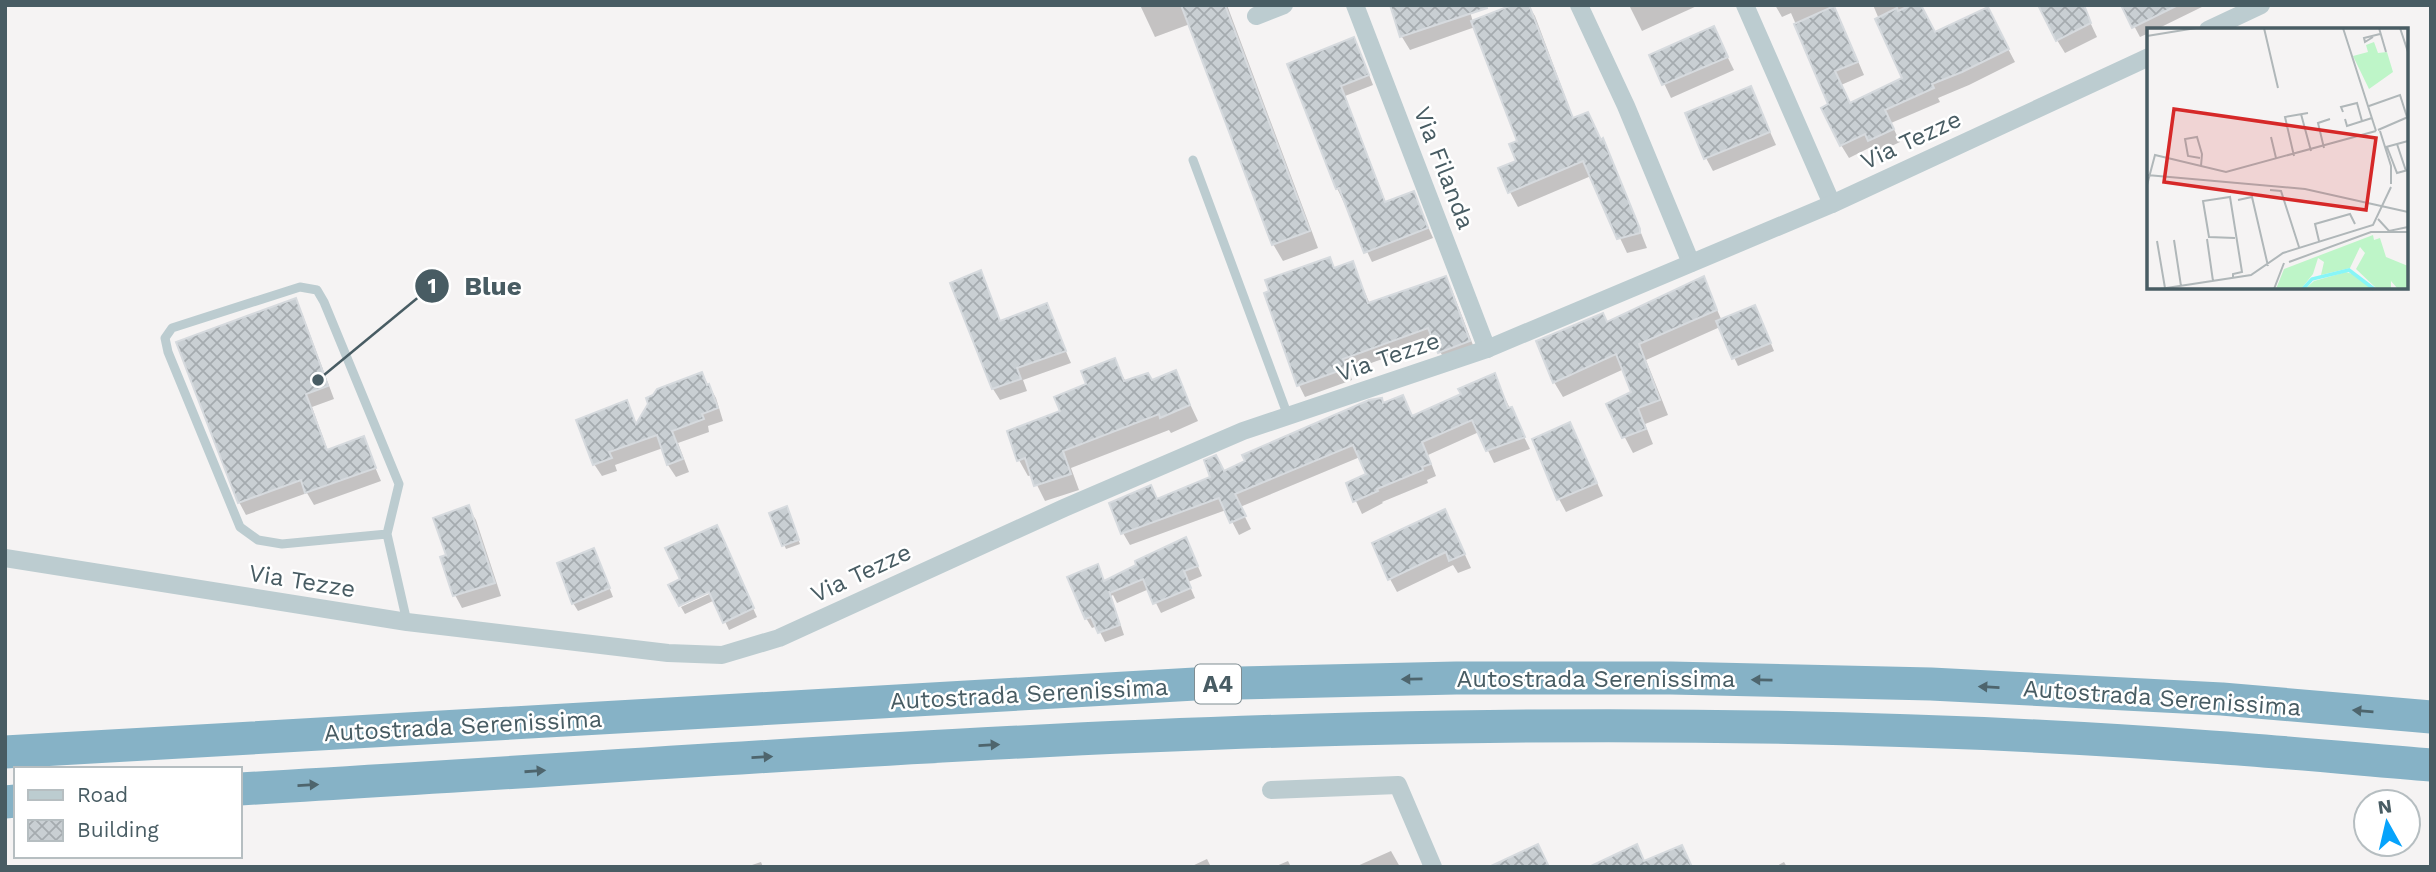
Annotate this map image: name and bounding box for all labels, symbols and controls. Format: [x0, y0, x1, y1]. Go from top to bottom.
inset map [2147, 28, 2408, 289]
street label: Via Filanda [1408, 103, 1480, 233]
street label: Via Tezze [1856, 105, 1966, 175]
callout: Blue [415, 262, 535, 309]
text: Blue [464, 271, 522, 301]
text: 1 [427, 273, 437, 298]
street label: Via Tezze [1333, 326, 1443, 388]
street label: Via Tezze [806, 538, 916, 608]
street label: Via Tezze [247, 559, 357, 603]
road number: A4 [1195, 664, 1241, 704]
street label: Autostrada Serenissima [1457, 665, 1735, 693]
street label: Autostrada Serenissima [889, 673, 1169, 715]
one-way arrow [1401, 673, 1423, 685]
one-way arrow [1750, 674, 1772, 686]
street label: Autostrada Serenissima [2022, 674, 2302, 722]
one-way arrow [1978, 682, 2000, 693]
street label: Autostrada Serenissima [323, 705, 603, 747]
one-way arrow [2352, 706, 2374, 717]
one-way arrow [978, 739, 1000, 750]
one-way arrow [751, 752, 773, 763]
one-way arrow [524, 765, 546, 776]
legend [14, 767, 242, 858]
one-way arrow [297, 779, 319, 790]
text: Road [77, 782, 128, 807]
north arrow [2352, 788, 2422, 858]
text: N [2376, 794, 2393, 819]
text: Building [77, 817, 159, 842]

